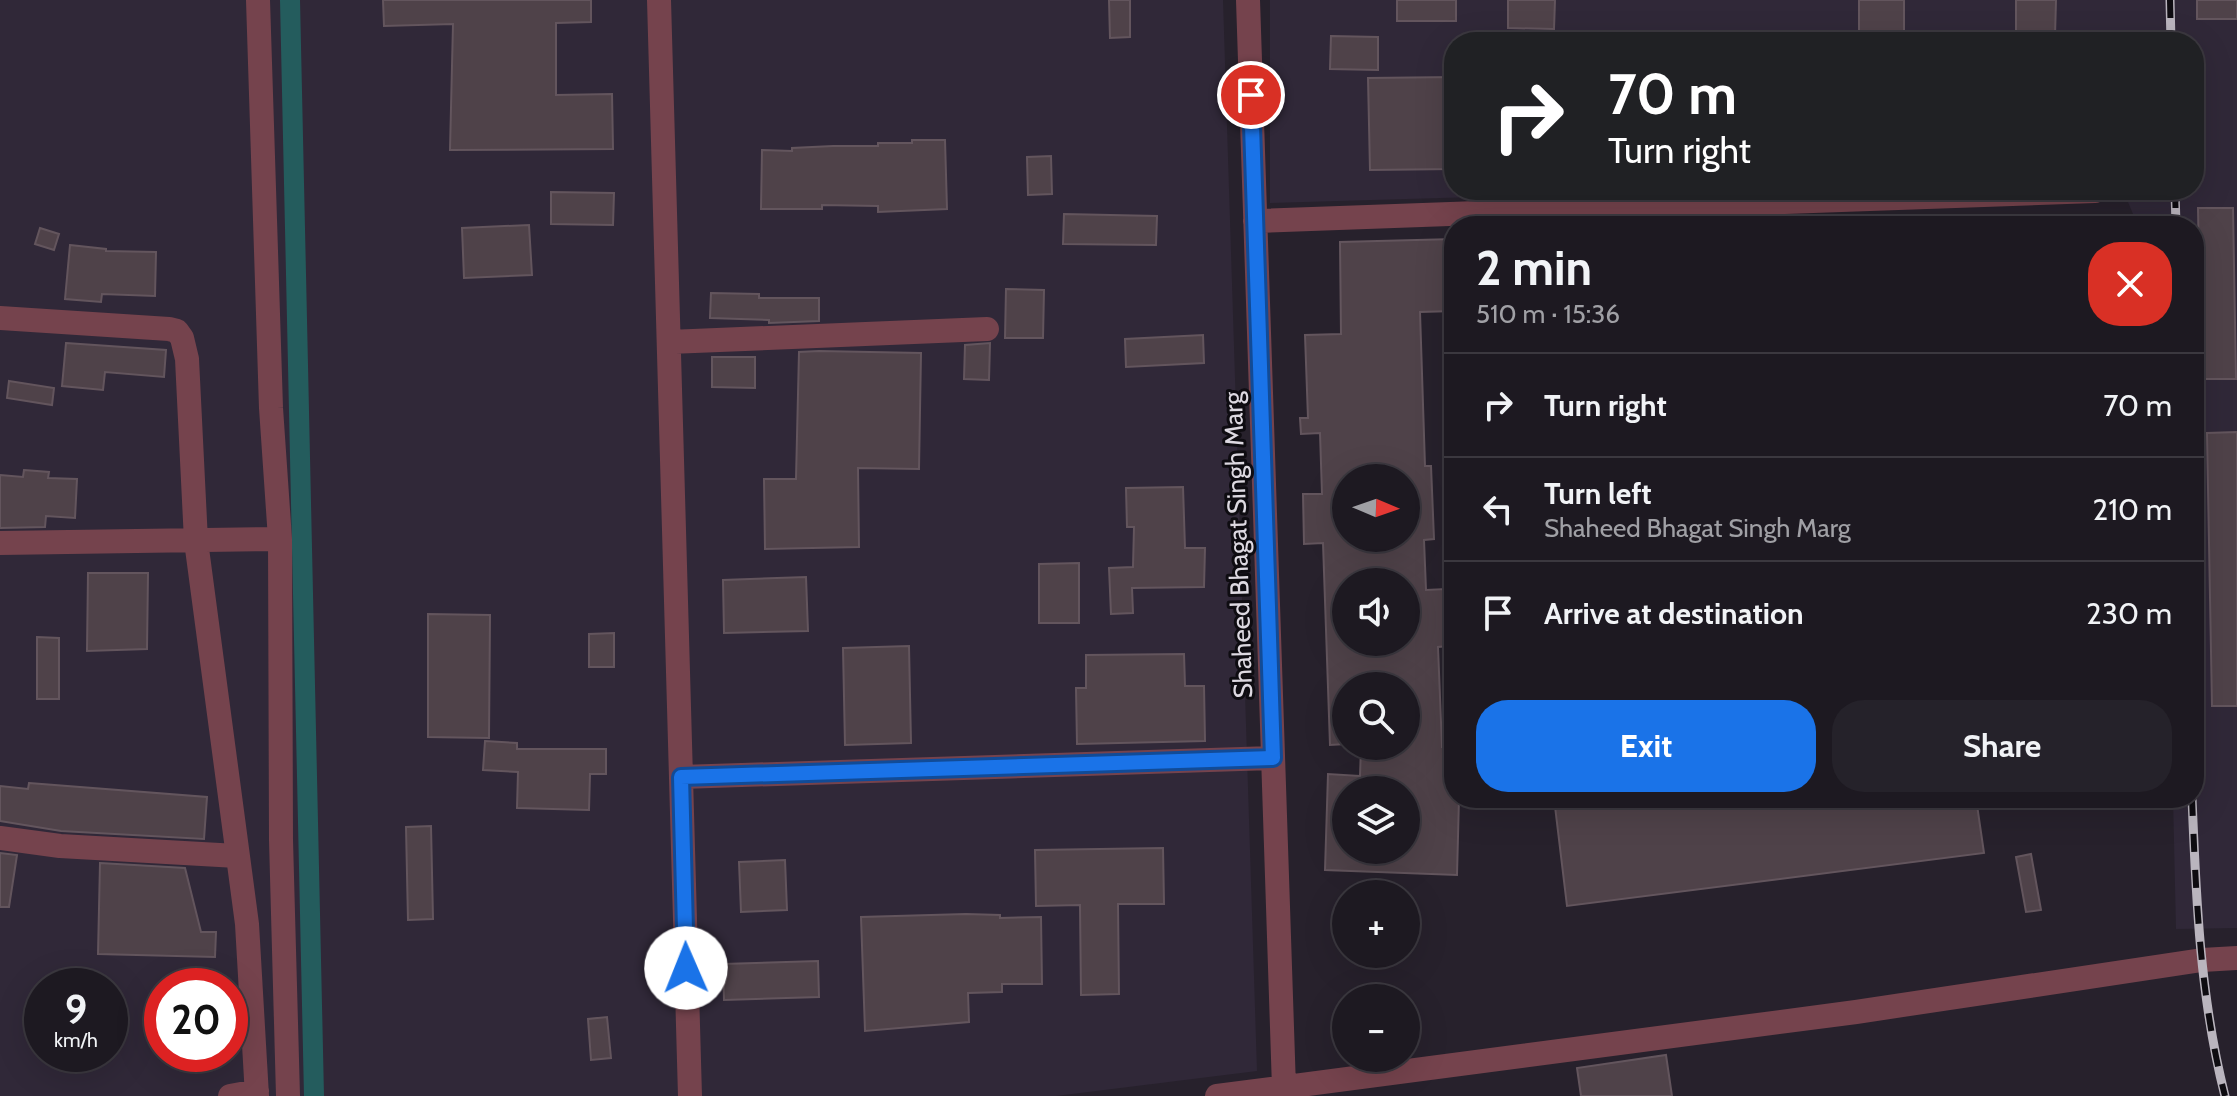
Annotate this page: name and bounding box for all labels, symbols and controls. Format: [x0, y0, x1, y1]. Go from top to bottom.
text: 70 m [1608, 60, 1737, 128]
pin [1217, 61, 1285, 129]
icon: right [1476, 64, 1580, 168]
icon: arrive [1229, 73, 1273, 117]
text: Turn right [1608, 128, 1751, 172]
text: 2 min [1476, 239, 1592, 297]
button: close [2088, 242, 2172, 326]
text: 510 m · 15:36 [1476, 298, 1620, 330]
icon: right [1476, 383, 1520, 427]
text: Turn right [1544, 387, 1667, 424]
text: 70 m [2103, 387, 2172, 424]
street label: Shaheed Bhagat Singh Marg [1217, 390, 1259, 699]
north arrow [1332, 464, 1420, 552]
map controls [1332, 464, 1420, 1072]
text: Turn left [1544, 475, 1652, 512]
icon: left [1476, 487, 1520, 531]
text: 210 m [2092, 491, 2172, 528]
text: Shaheed Bhagat Singh Marg [1544, 512, 1851, 544]
button: sound [1332, 568, 1420, 656]
icon: arrive [1476, 591, 1520, 635]
text: Arrive at destination [1544, 595, 1804, 632]
text: 230 m [2086, 595, 2172, 632]
button: search [1332, 672, 1420, 760]
button: Exit [1476, 700, 1816, 792]
button: Share [1832, 700, 2172, 792]
button: layers [1332, 776, 1420, 864]
button: + [1332, 880, 1420, 968]
position arrow [644, 926, 728, 1010]
speed limit sign: 20 [144, 968, 248, 1072]
button: − [1332, 984, 1420, 1072]
text: 9 [65, 985, 87, 1034]
text: km/h [54, 1028, 98, 1052]

